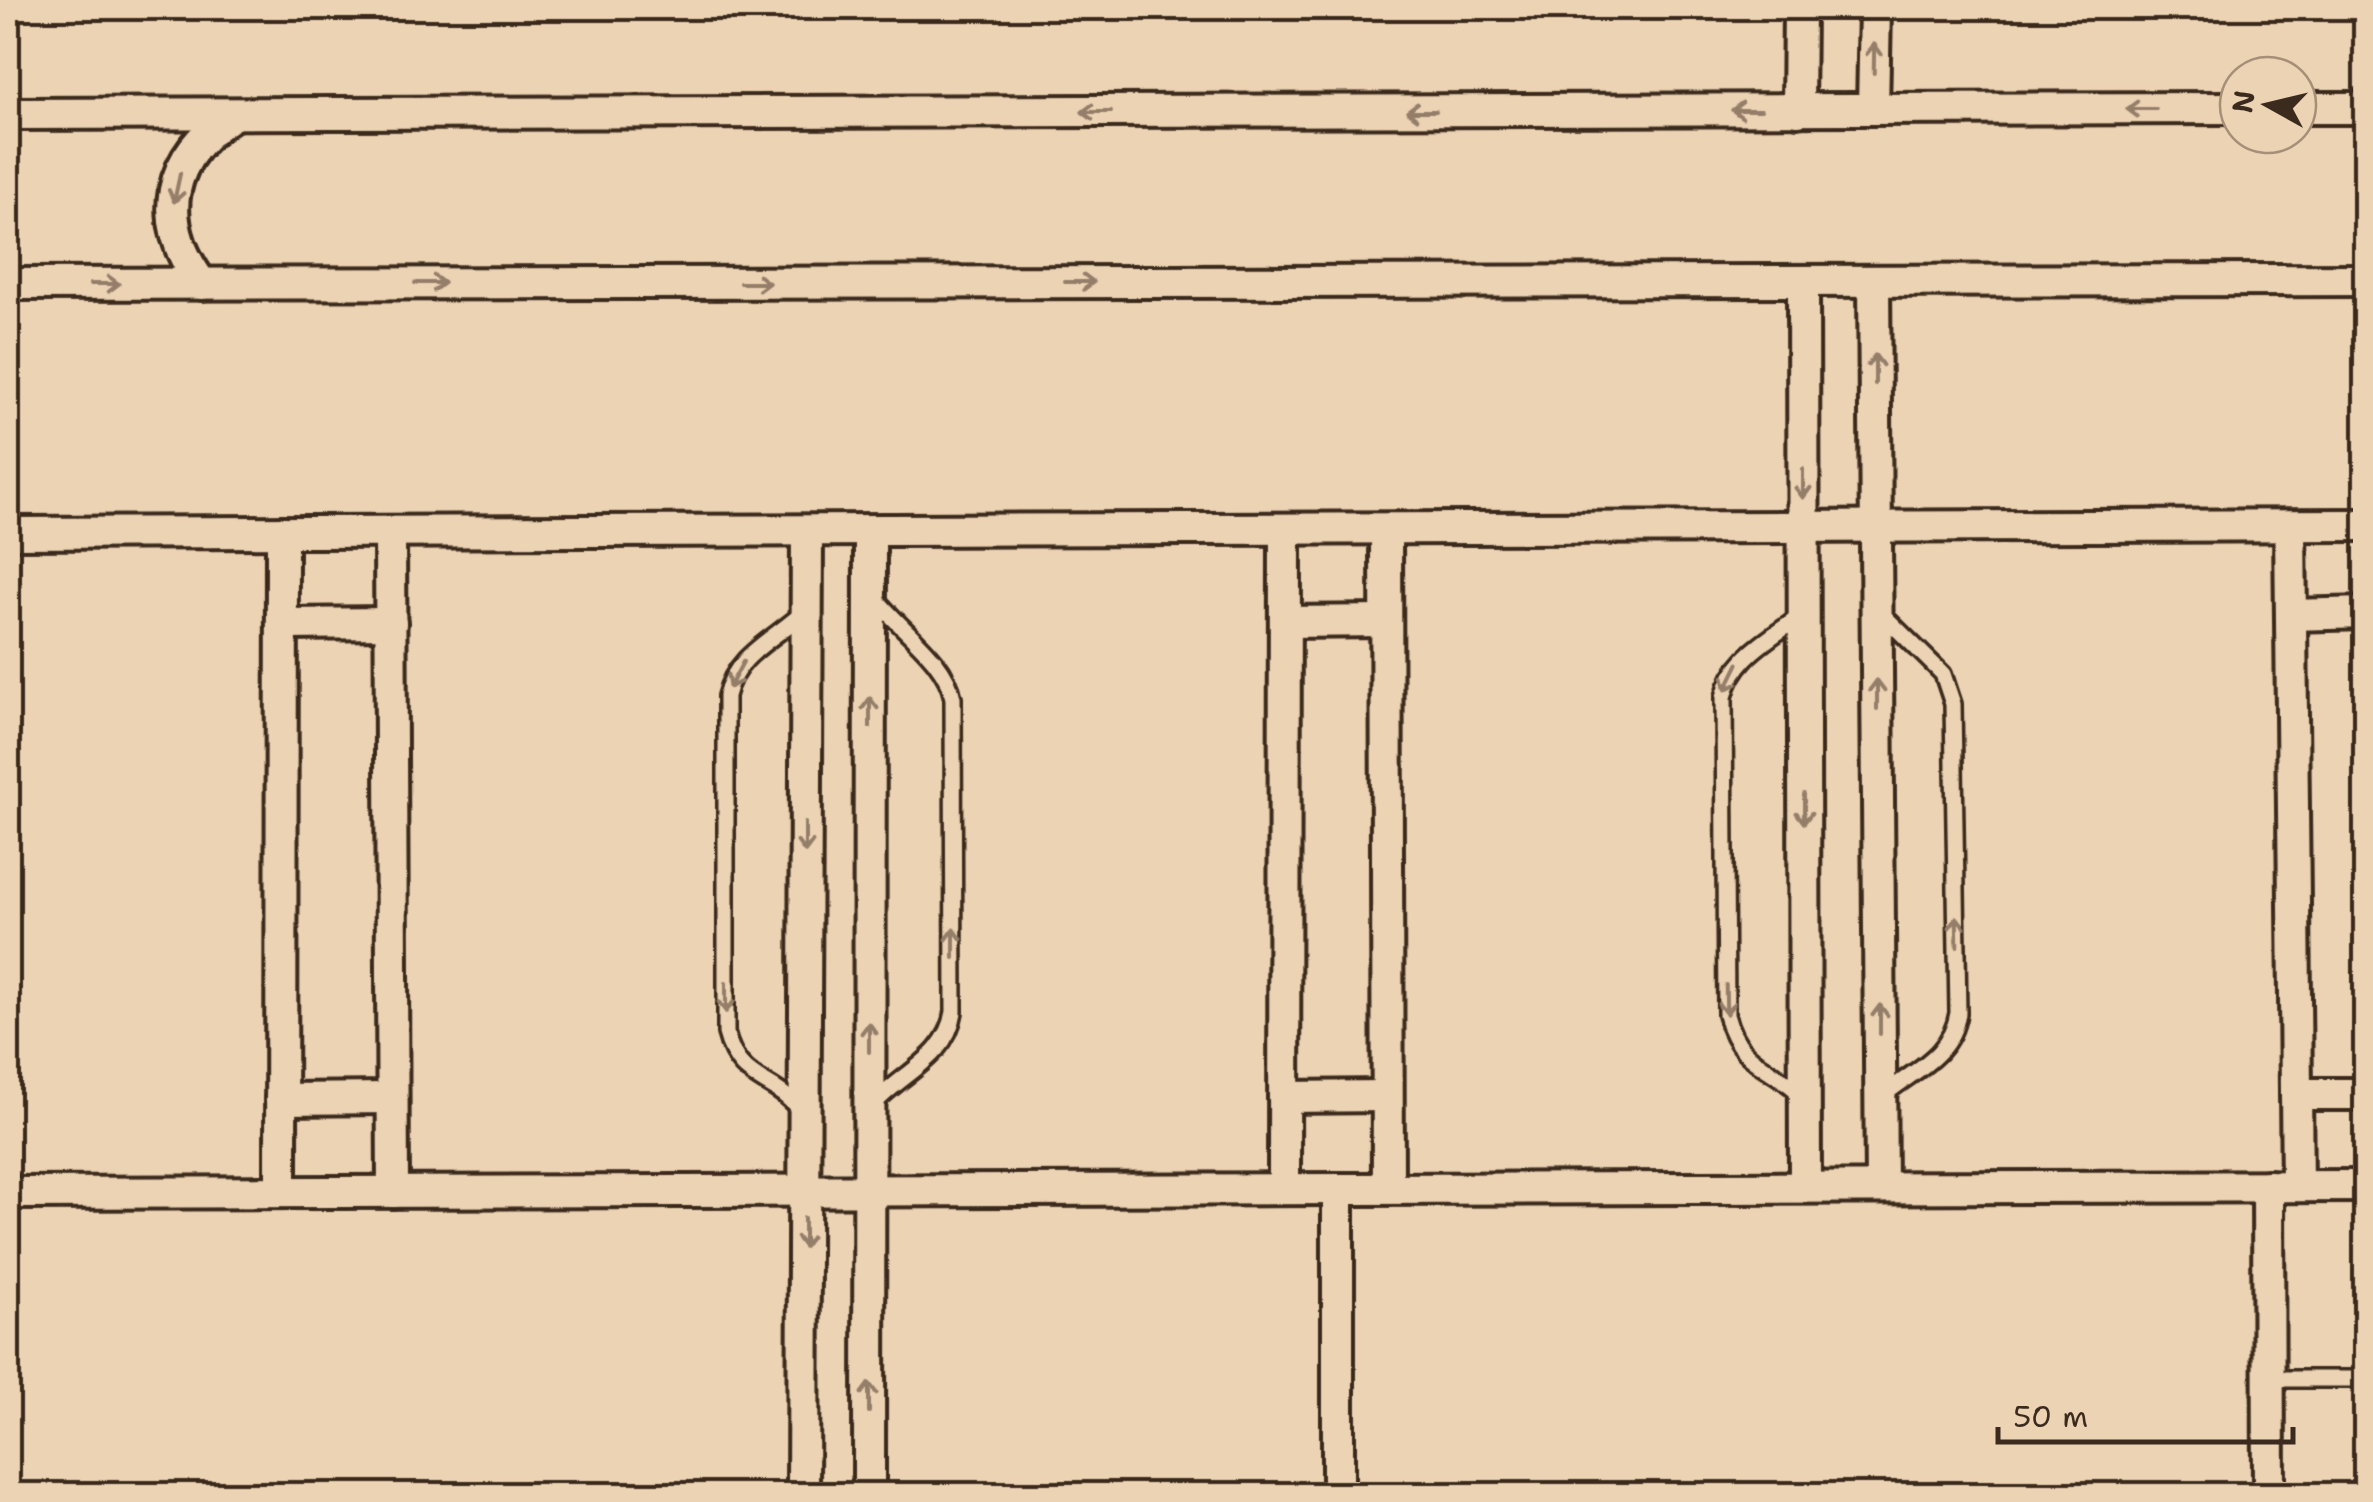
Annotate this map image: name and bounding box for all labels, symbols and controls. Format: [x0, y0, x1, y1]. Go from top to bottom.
one-way arrow [1864, 43, 1884, 76]
north arrow [2218, 55, 2318, 155]
text: N [2223, 88, 2264, 115]
one-way arrow [1730, 100, 1762, 120]
one-way arrow [2125, 100, 2158, 118]
one-way arrow [1080, 102, 1112, 122]
one-way arrow [1405, 102, 1438, 120]
one-way arrow [167, 171, 185, 203]
one-way arrow [1062, 272, 1095, 292]
one-way arrow [88, 274, 120, 294]
one-way arrow [412, 274, 445, 292]
one-way arrow [738, 274, 770, 292]
one-way arrow [1866, 354, 1884, 386]
one-way arrow [1794, 468, 1812, 500]
one-way arrow [726, 660, 745, 689]
one-way arrow [1722, 661, 1741, 691]
one-way arrow [1868, 679, 1886, 712]
one-way arrow [860, 697, 880, 730]
one-way arrow [1794, 792, 1814, 825]
one-way arrow [796, 822, 814, 854]
one-way arrow [1947, 915, 1966, 947]
one-way arrow [944, 927, 964, 960]
one-way arrow [716, 980, 736, 1013]
one-way arrow [1716, 983, 1735, 1015]
one-way arrow [1870, 1004, 1890, 1036]
one-way arrow [860, 1022, 878, 1054]
one-way arrow [794, 1216, 814, 1249]
one-way arrow [860, 1382, 878, 1414]
scale bar [1998, 1382, 2293, 1444]
text: 50 m [2013, 1396, 2088, 1437]

